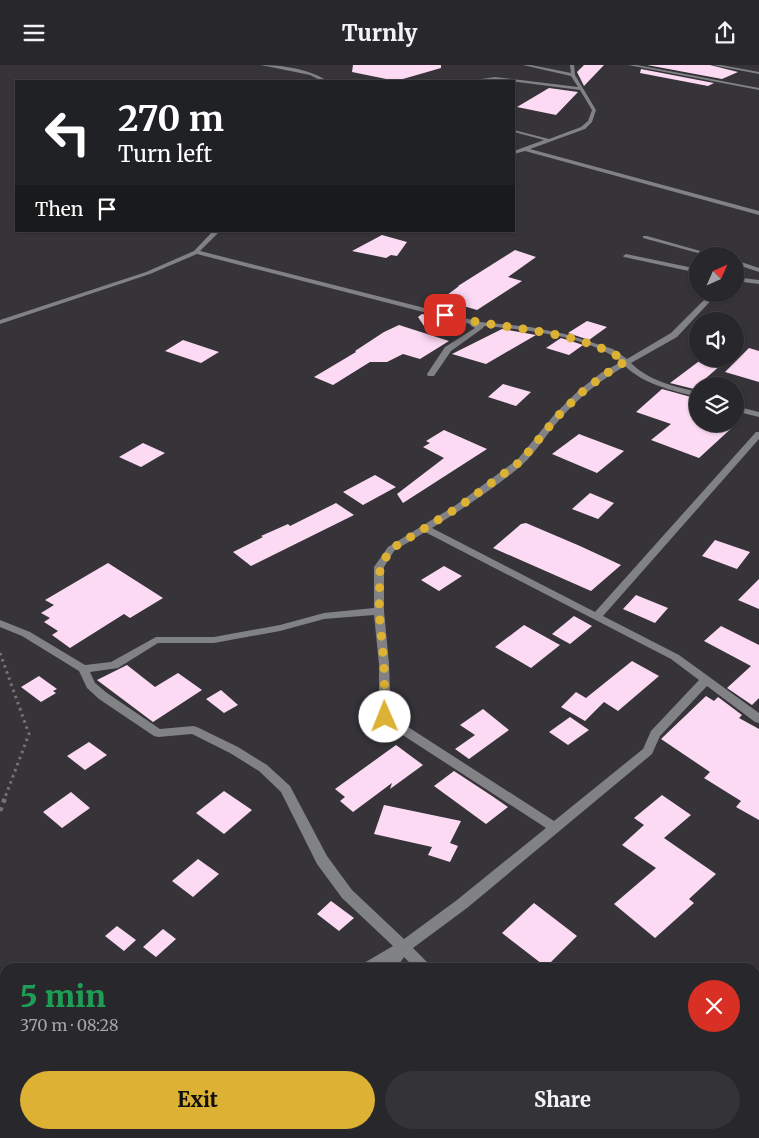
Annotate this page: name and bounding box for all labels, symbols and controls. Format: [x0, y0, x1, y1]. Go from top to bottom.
icon: menu [20, 19, 48, 47]
text: Turnly [342, 19, 417, 47]
icon: share [711, 19, 739, 47]
text: 270 m [118, 97, 224, 141]
icon: left [35, 100, 100, 165]
text: Turn left [118, 140, 212, 168]
icon: arrive [93, 195, 121, 223]
text: Then [35, 197, 83, 221]
north arrow [689, 247, 744, 303]
map controls [689, 247, 744, 432]
pin [424, 294, 466, 336]
icon: arrive [431, 301, 459, 329]
button: sound [689, 312, 744, 367]
button: layers [689, 377, 744, 432]
position arrow [358, 690, 410, 742]
text: 5 min [20, 977, 106, 1015]
button: close [688, 980, 740, 1032]
text: 370 m · 08:28 [20, 1015, 118, 1035]
button: Exit [20, 1071, 375, 1129]
button: Share [385, 1071, 740, 1129]

